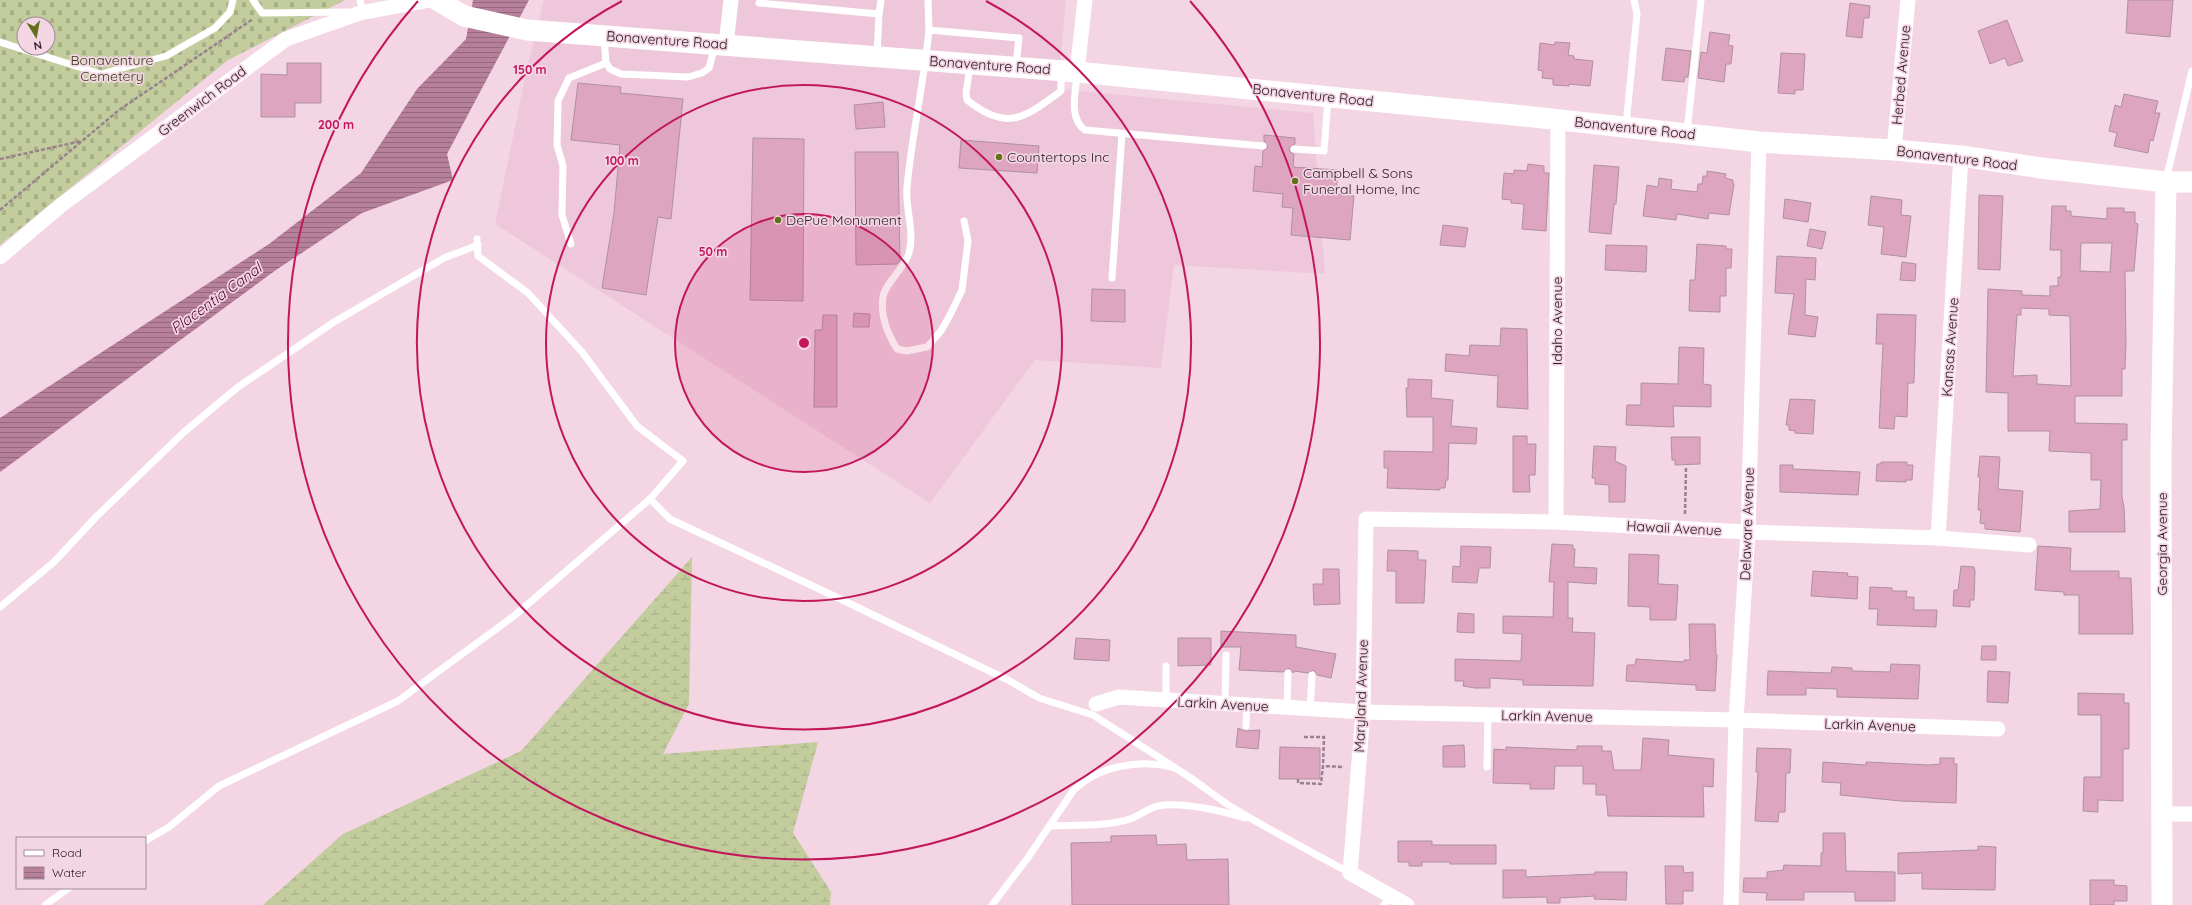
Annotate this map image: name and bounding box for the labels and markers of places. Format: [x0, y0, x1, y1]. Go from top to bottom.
place label: Countertops Inc [1007, 148, 1109, 166]
marker: Countertops Inc [994, 152, 1004, 162]
place label: Campbell & Sons Funeral Home, Inc [1303, 164, 1420, 198]
marker: Campbell & Sons Funeral Home, Inc [1290, 176, 1300, 186]
place label: DePue Monument [786, 211, 902, 229]
marker: DePue Monument [773, 215, 783, 225]
centre of rings [797, 336, 811, 350]

